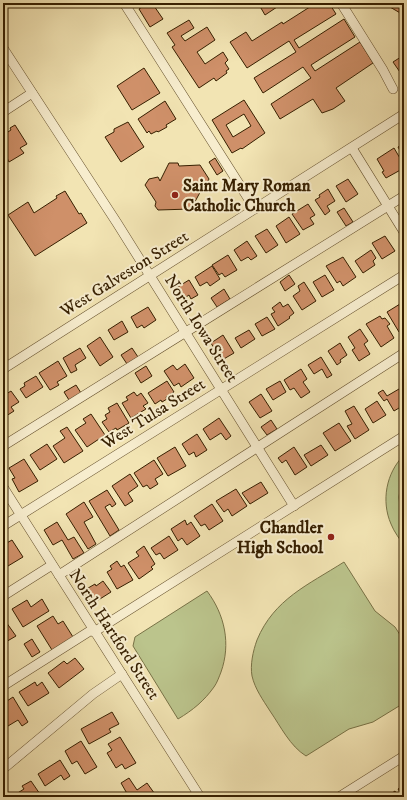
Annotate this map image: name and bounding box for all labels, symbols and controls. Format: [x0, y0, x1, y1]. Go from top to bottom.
place label: Saint Mary Roman Catholic Church [183, 175, 311, 217]
marker: Saint Mary Roman Catholic Church [170, 190, 180, 200]
street label: West Galveston Street [55, 225, 193, 323]
street label: North Iowa Street [159, 271, 243, 387]
street label: West Tulsa Street [97, 373, 210, 455]
place label: Chandler High School [237, 517, 324, 559]
marker: Chandler High School [326, 532, 336, 542]
street label: North Hartford Street [64, 565, 165, 705]

